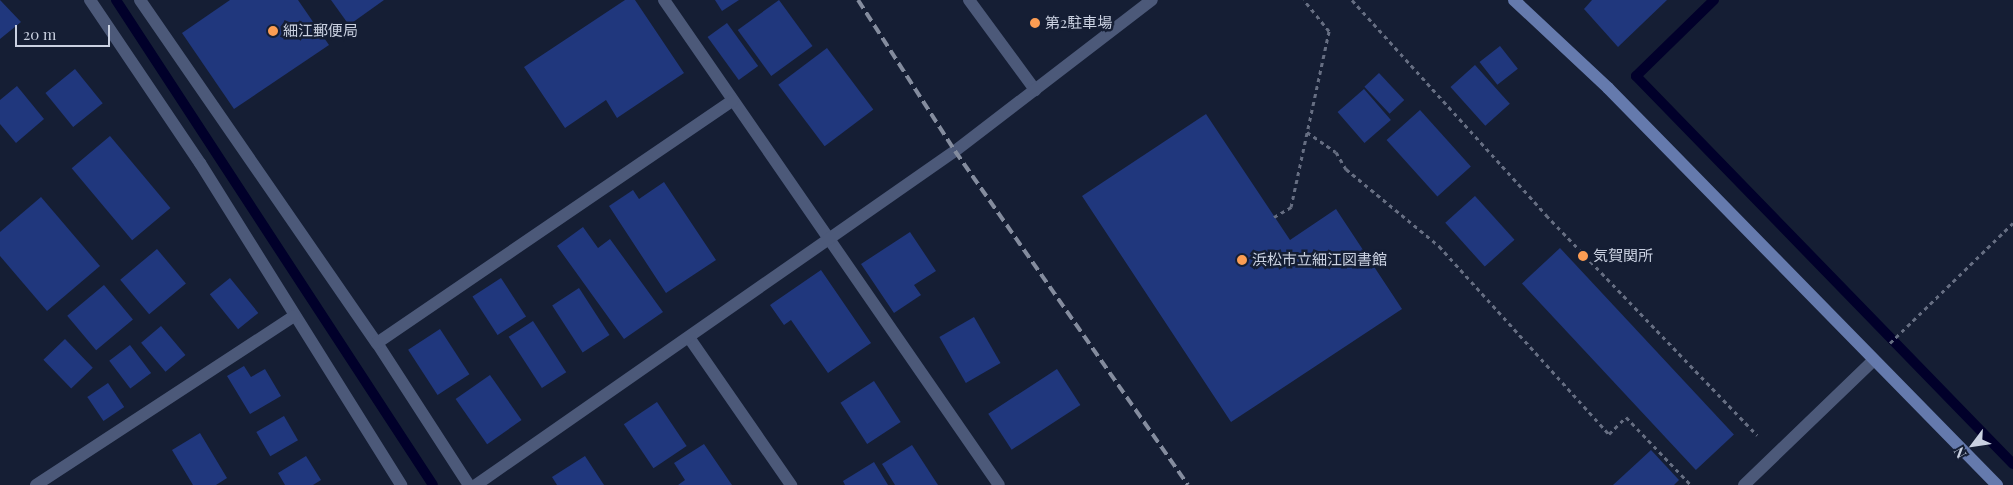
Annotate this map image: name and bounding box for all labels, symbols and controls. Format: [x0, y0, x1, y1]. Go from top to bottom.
place label: 第2駐車場 [1045, 14, 1112, 32]
scale bar [18, 15, 112, 47]
marker: 第2駐車場 [1029, 17, 1041, 29]
place label: 細江郵便局 [283, 22, 358, 40]
text: 20 m [23, 24, 56, 44]
marker: 細江郵便局 [267, 25, 279, 37]
place label: 気賀関所 [1593, 247, 1653, 265]
marker: 気賀関所 [1577, 250, 1589, 262]
place label: 浜松市立細江図書館 [1252, 251, 1387, 269]
marker: 浜松市立細江図書館 [1236, 254, 1248, 266]
north arrow [1948, 420, 1998, 470]
text: N [1949, 444, 1970, 462]

